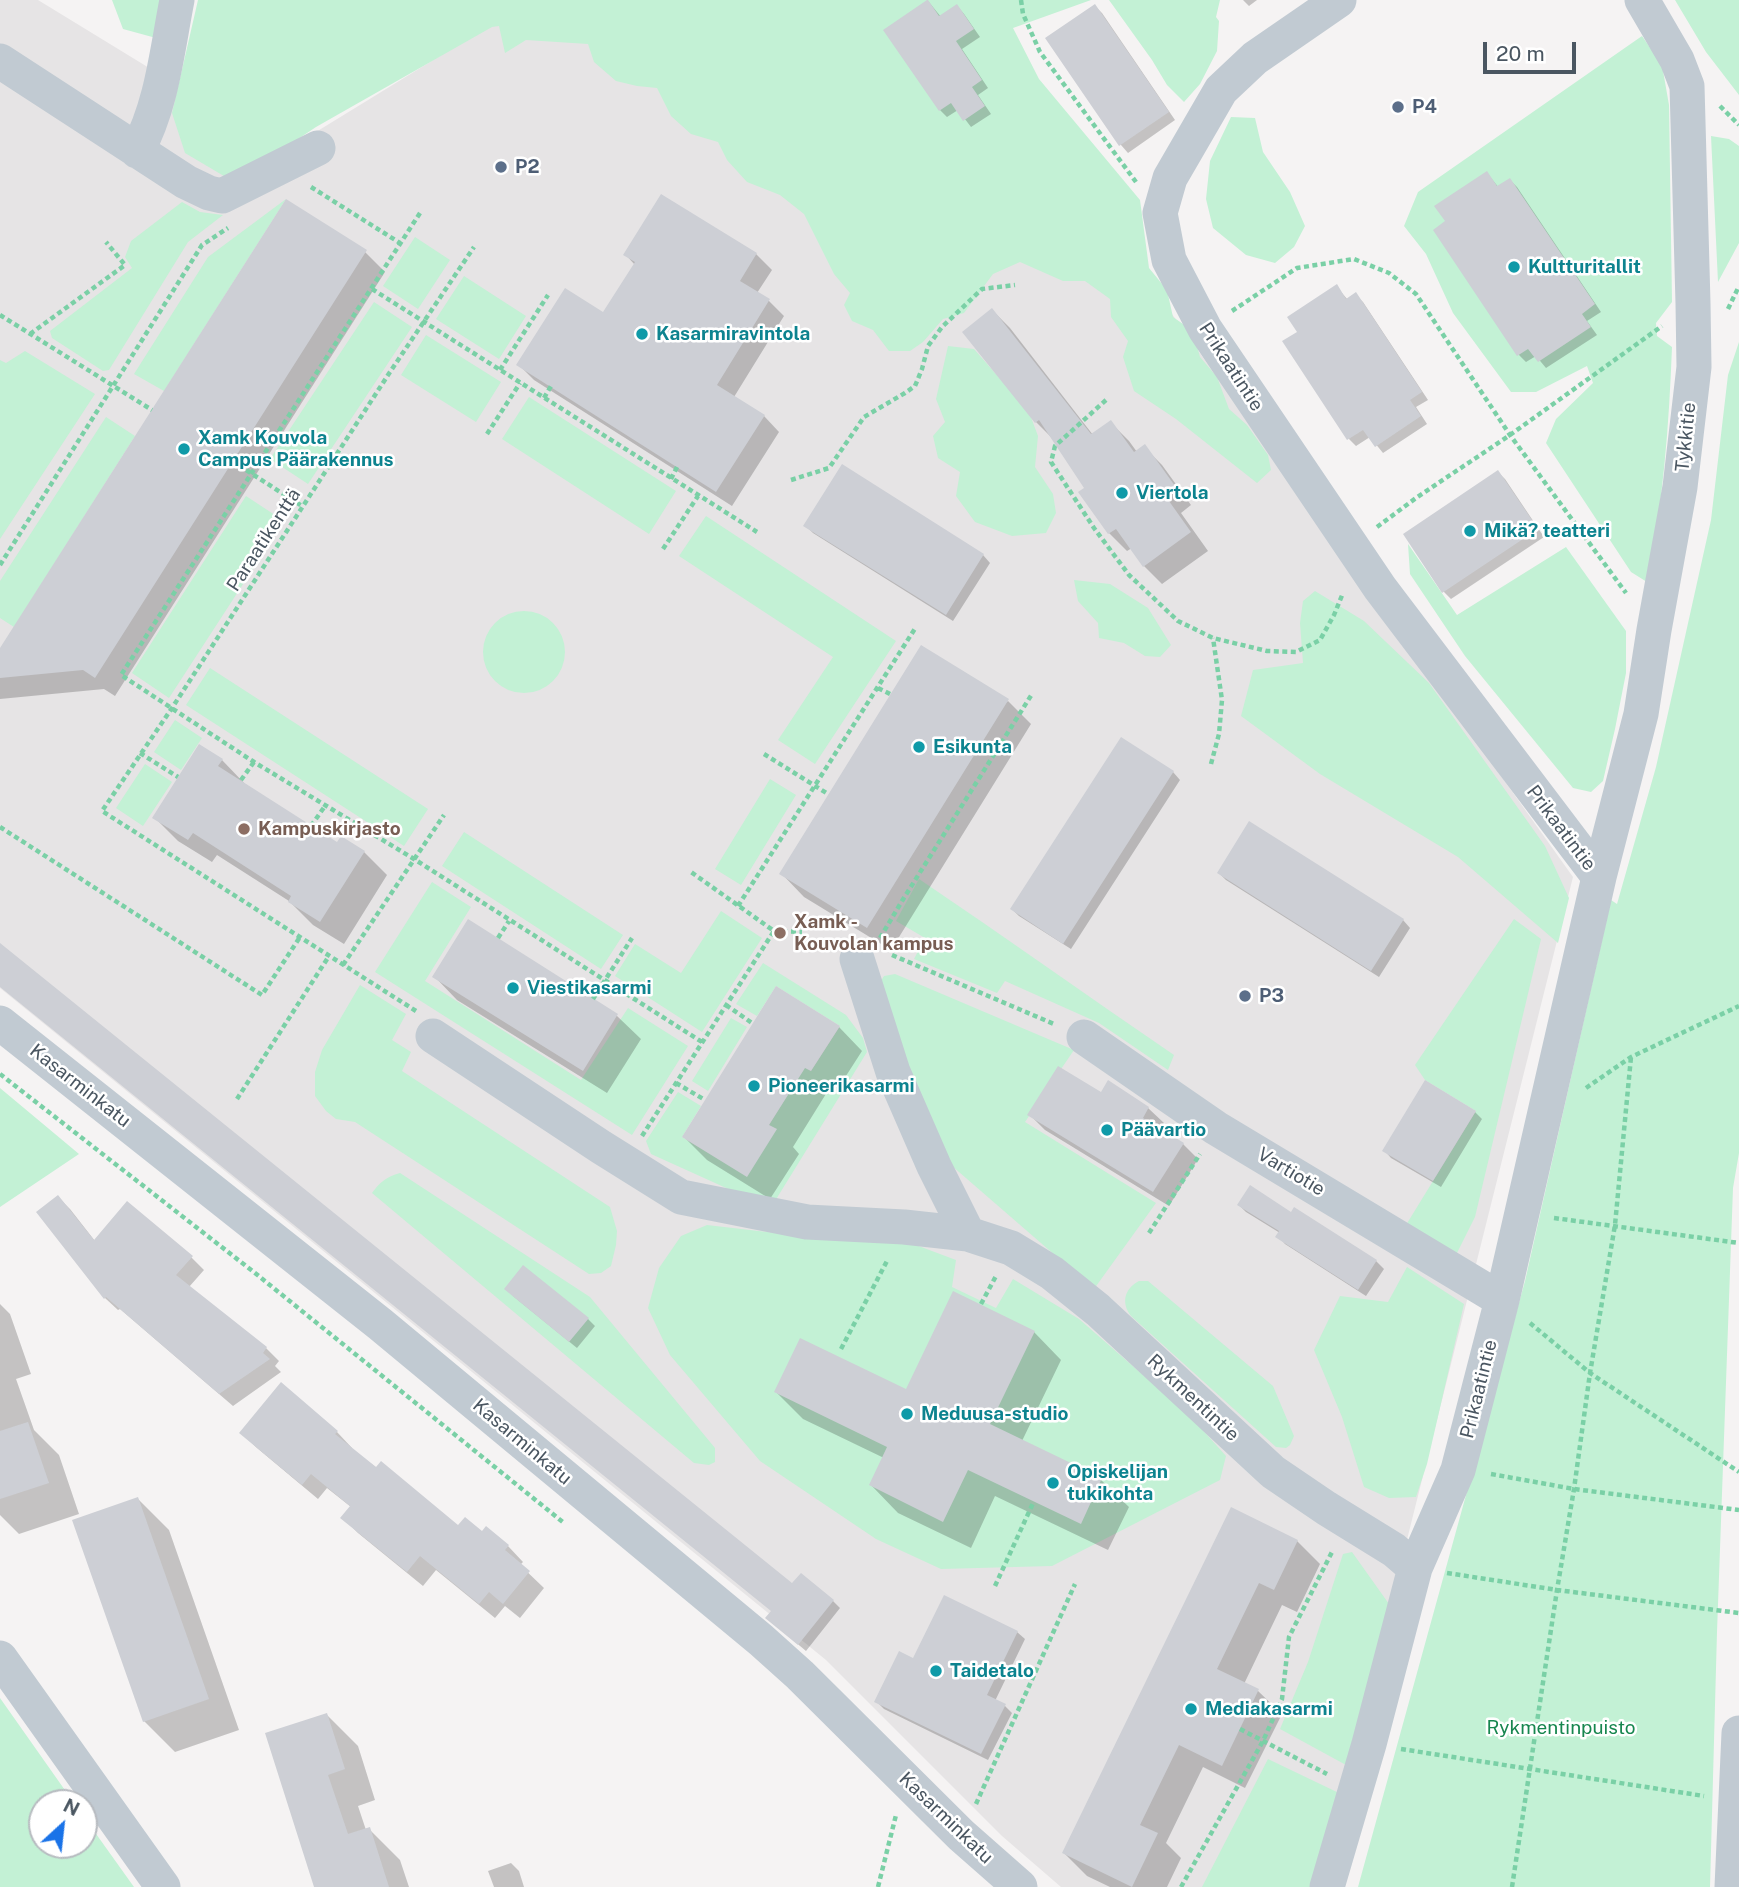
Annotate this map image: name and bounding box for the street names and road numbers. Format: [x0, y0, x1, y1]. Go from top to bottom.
street label: Prikaatintie [1194, 318, 1268, 416]
street label: Tykkitie [1671, 401, 1701, 473]
street label: Paraatikenttä [222, 484, 306, 596]
street label: Prikaatintie [1522, 781, 1600, 875]
street label: Kasarminkatu [25, 1040, 135, 1132]
street label: Vartiotie [1253, 1143, 1329, 1201]
street label: Prikaatintie [1456, 1337, 1502, 1441]
street label: Rykmentintie [1142, 1350, 1244, 1446]
street label: Kasarminkatu [468, 1394, 576, 1490]
street label: Kasarminkatu [894, 1767, 998, 1869]

